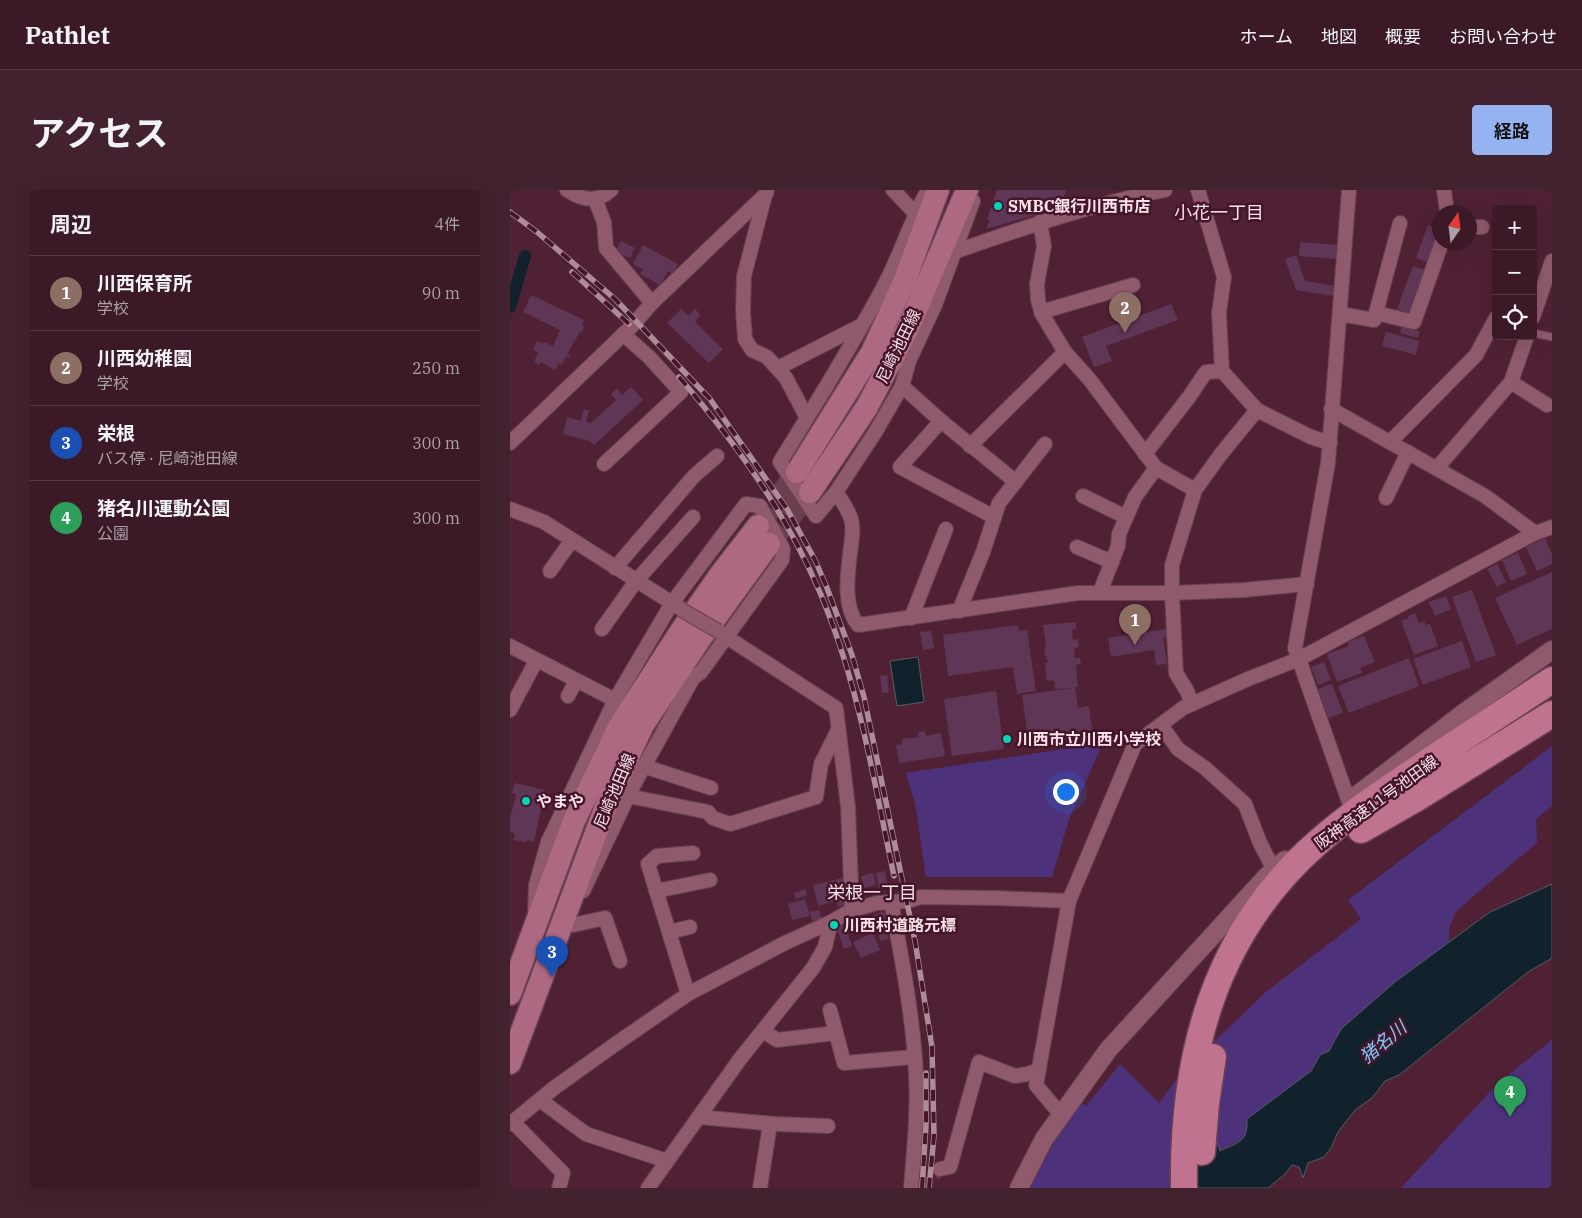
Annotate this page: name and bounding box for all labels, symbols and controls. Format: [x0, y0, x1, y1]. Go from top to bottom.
text: Pathlet [25, 19, 110, 51]
text: ホーム [1240, 25, 1293, 48]
text: 地図 [1321, 25, 1357, 48]
text: 概要 [1385, 25, 1421, 48]
text: お問い合わせ [1449, 25, 1557, 48]
button: 経路 [1472, 105, 1552, 155]
text: アクセス [30, 110, 168, 156]
place label: SMBC銀行川西市店 [1008, 196, 1150, 216]
marker: SMBC銀行川西市店 [992, 200, 1004, 212]
district label: 小花一丁目 [1174, 201, 1264, 224]
north arrow [1432, 205, 1477, 250]
map controls [1492, 205, 1537, 340]
button: + [1492, 205, 1537, 250]
text: 周辺 [50, 210, 92, 238]
text: 4件 [434, 214, 460, 234]
button: − [1492, 250, 1537, 295]
text: 川西保育所 [97, 271, 192, 295]
text: 1 [61, 283, 71, 303]
text: 90 m [422, 283, 460, 303]
pin: 2 [1109, 292, 1141, 333]
button: locate [1492, 295, 1537, 340]
text: 学校 [97, 298, 129, 318]
street label: 尼崎池田線 [871, 306, 925, 386]
text: 川西幼稚園 [97, 346, 192, 370]
text: 2 [61, 358, 71, 378]
text: 250 m [412, 358, 460, 378]
text: 学校 [97, 373, 129, 393]
text: 栄根 [97, 421, 135, 445]
text: 3 [61, 433, 71, 453]
text: 300 m [412, 433, 460, 453]
text: バス停 · 尼崎池田線 [97, 448, 238, 468]
text: 猪名川運動公園 [97, 496, 230, 520]
text: 4 [61, 508, 71, 528]
text: 300 m [412, 508, 460, 528]
text: 公園 [97, 523, 129, 543]
pin: 1 [1119, 604, 1151, 645]
place label: 川西市立川西小学校 [1017, 729, 1161, 749]
marker: 川西市立川西小学校 [1001, 733, 1013, 745]
street label: 尼崎池田線 [589, 750, 639, 832]
street label: 阪神高速11号池田線 [1311, 751, 1441, 853]
your location [1053, 779, 1079, 805]
place label: やまや [536, 791, 584, 811]
marker: やまや [520, 795, 532, 807]
district label: 栄根一丁目 [827, 881, 917, 904]
place label: 川西村道路元標 [844, 915, 956, 935]
marker: 川西村道路元標 [828, 919, 840, 931]
pin: 3 [536, 936, 568, 977]
water label: 猪名川 [1355, 1015, 1413, 1068]
pin: 4 [1494, 1076, 1526, 1117]

